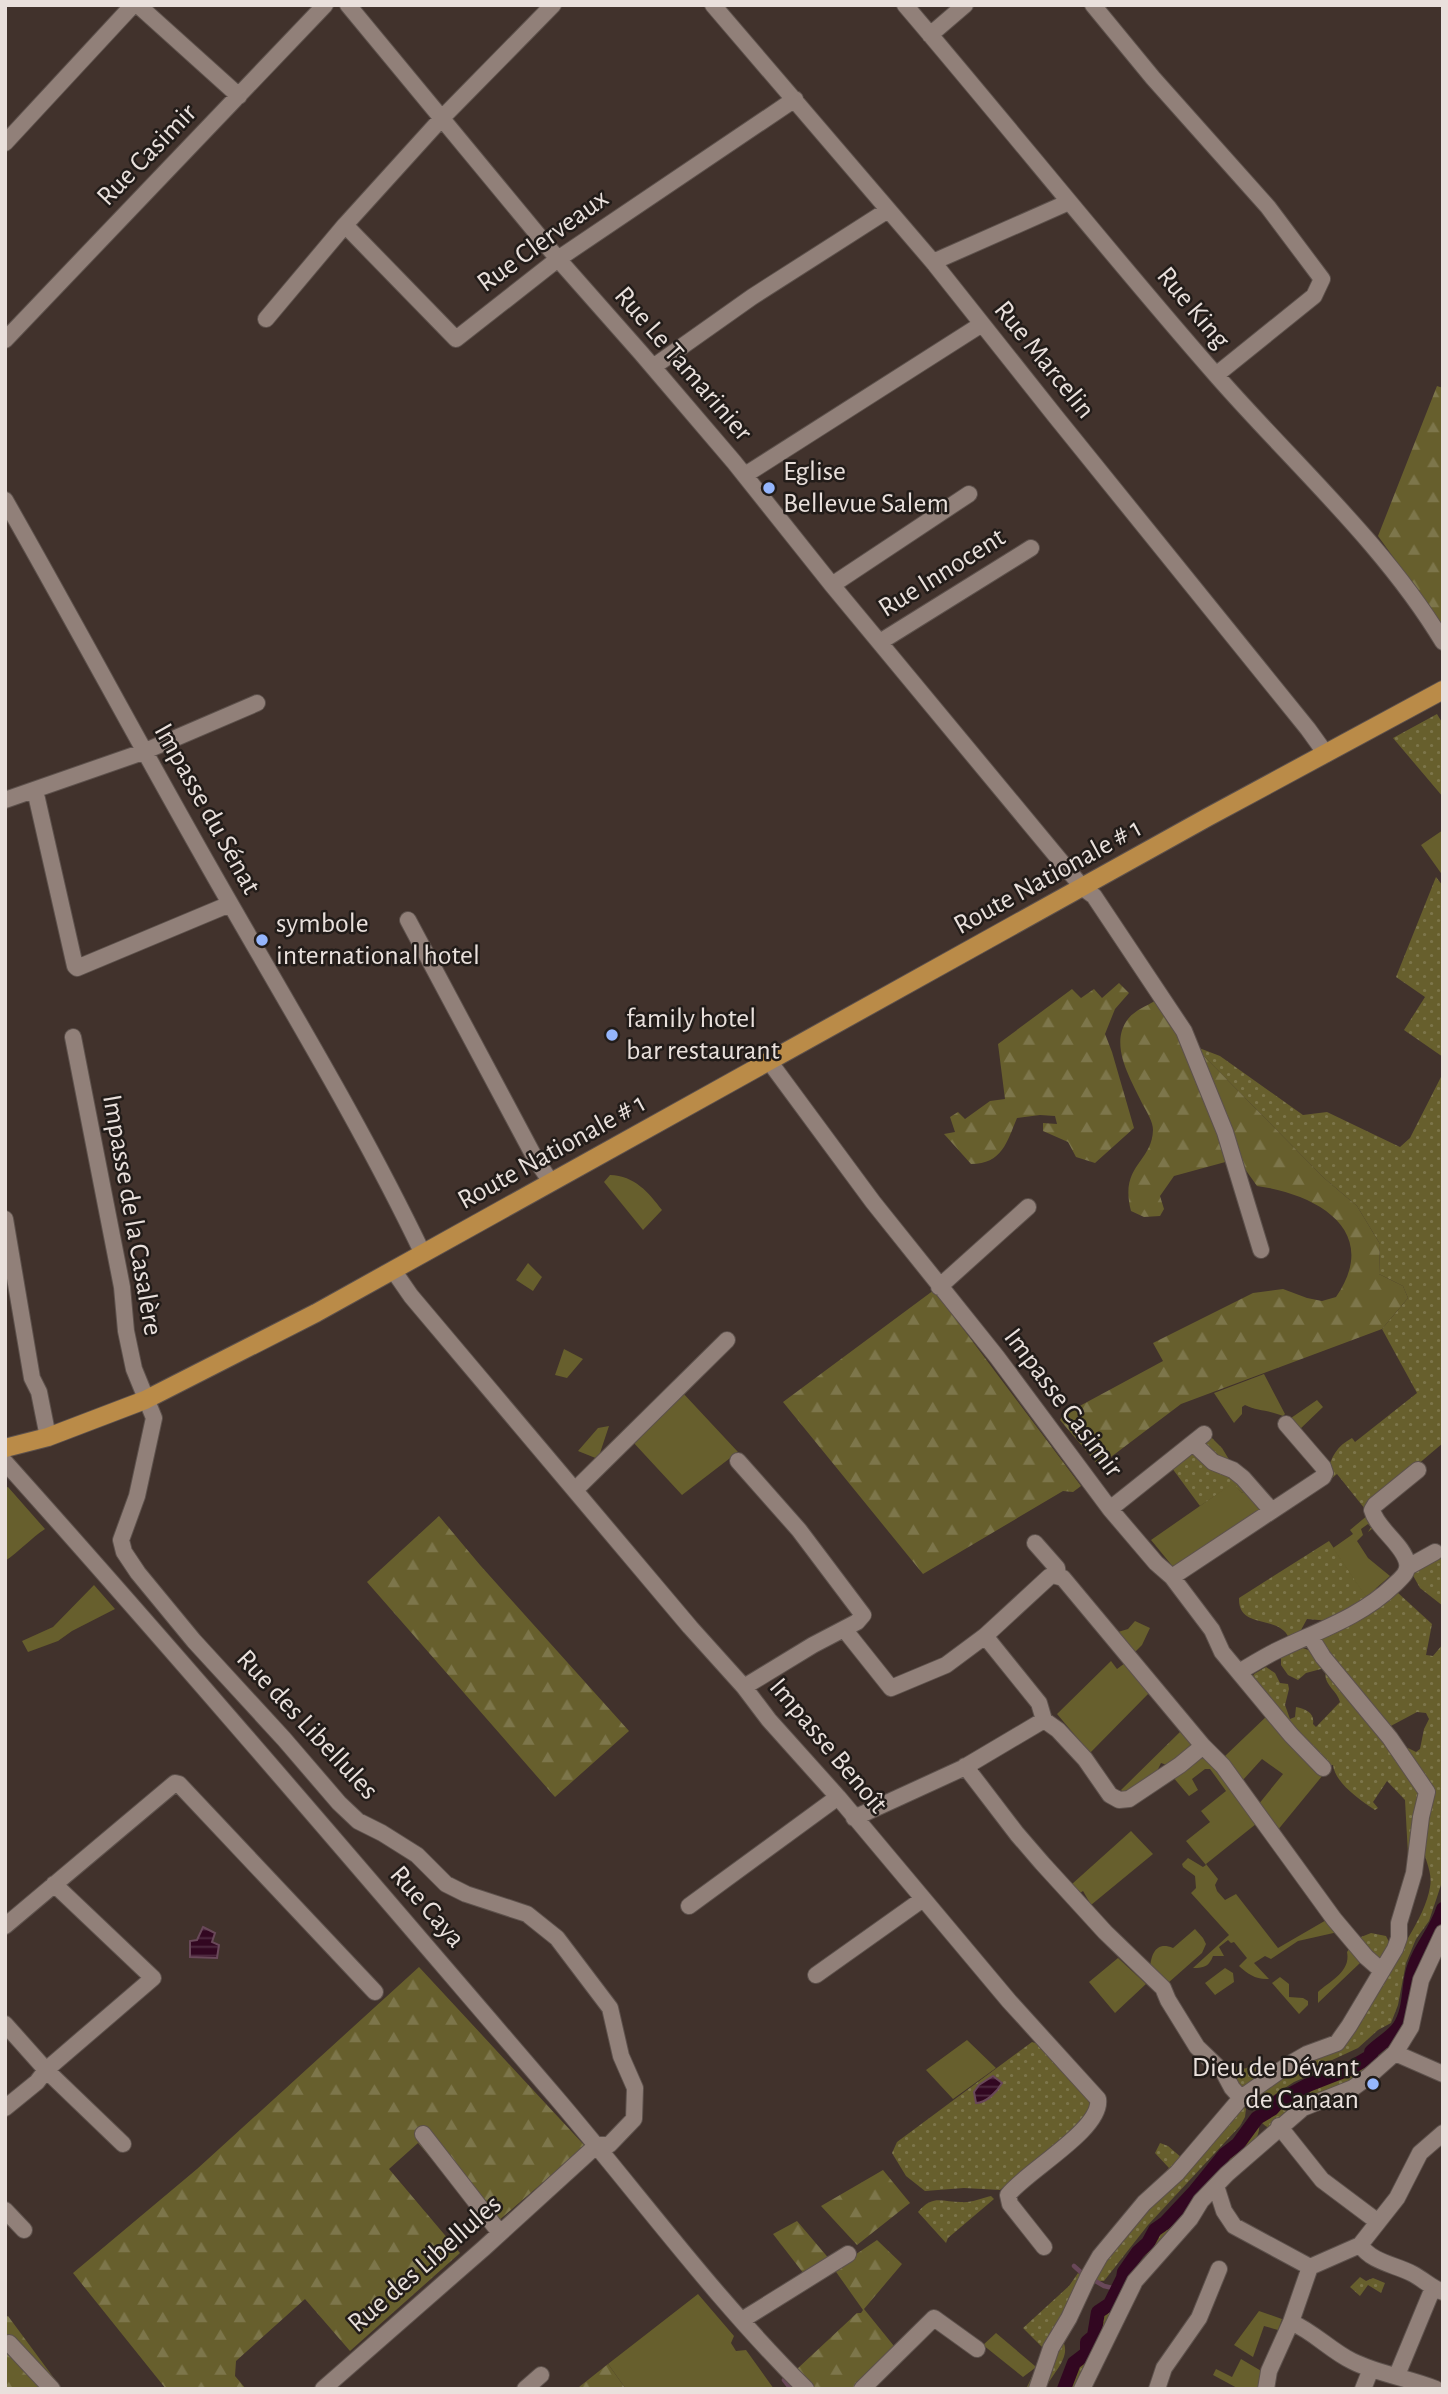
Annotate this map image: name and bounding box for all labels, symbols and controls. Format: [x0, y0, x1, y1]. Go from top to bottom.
street label: Rue Casimir [92, 99, 202, 211]
street label: Rue Clerveaux [472, 184, 614, 298]
street label: Rue King [1151, 262, 1235, 354]
street label: Rue Le Tamarinier [609, 282, 757, 446]
street label: Rue Marcelin [988, 296, 1100, 424]
place label: Eglise Bellevue Salem [783, 458, 949, 518]
marker: Eglise Bellevue Salem [761, 480, 777, 496]
street label: Rue Innocent [874, 523, 1010, 623]
street label: Impasse du Sénat [149, 719, 265, 899]
street label: Route Nationale # 1 [949, 814, 1147, 940]
place label: symbole international hotel [276, 910, 480, 970]
marker: symbole international hotel [254, 932, 270, 948]
place label: family hotel bar restaurant [626, 1005, 780, 1065]
marker: family hotel bar restaurant [604, 1027, 620, 1043]
street label: Route Nationale # 1 [453, 1089, 651, 1215]
street label: Impasse de la Casalère [97, 1092, 167, 1338]
street label: Impasse Casimir [998, 1324, 1128, 1482]
street label: Rue des Libellules [231, 1645, 383, 1805]
street label: Impasse Benoît [764, 1673, 892, 1819]
street label: Rue Caya [384, 1861, 470, 1953]
place label: Dieu de Dévant de Canaan [1192, 2054, 1359, 2114]
marker: Dieu de Dévant de Canaan [1365, 2076, 1381, 2092]
street label: Rue des Libellules [343, 2190, 507, 2338]

